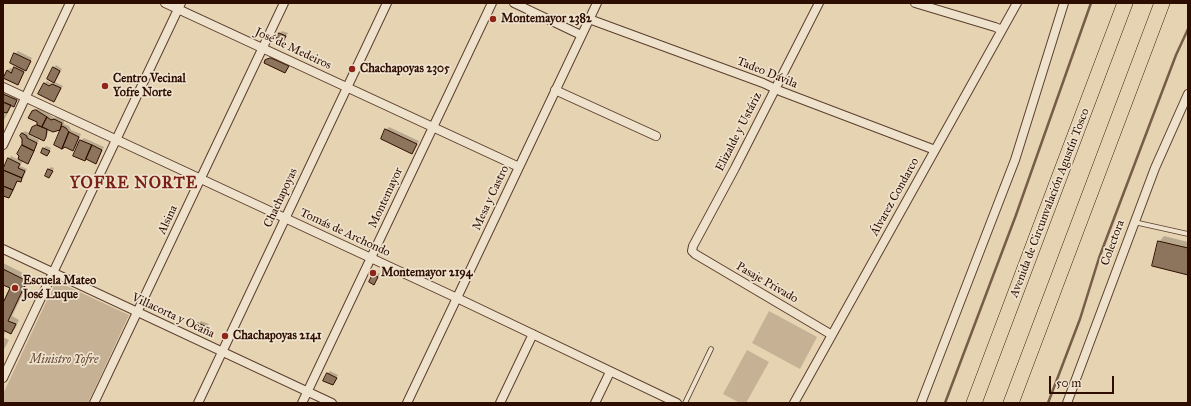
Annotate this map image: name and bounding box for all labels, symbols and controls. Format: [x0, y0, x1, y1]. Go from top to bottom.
place label: Montemayor 2382 [501, 12, 592, 26]
marker: Montemayor 2382 [488, 14, 498, 24]
street label: José de Medeiros [252, 25, 334, 73]
street label: Tadeo Dávila [735, 54, 799, 92]
place label: Chachapoyas 2305 [360, 62, 450, 76]
marker: Chachapoyas 2305 [347, 64, 357, 74]
place label: Centro Vecinal Yofre Norte [113, 72, 186, 100]
marker: Centro Vecinal Yofre Norte [100, 81, 110, 91]
street label: Elizalde y Ustáriz [713, 90, 765, 174]
street label: Avenida de Circunvalación Agustín Tosco [1007, 106, 1093, 300]
street label: Álvarez Condarco [868, 155, 922, 239]
street label: Mesa y Castro [470, 163, 512, 233]
street label: Montemayor [366, 165, 406, 231]
street label: Chachapoyas [261, 166, 301, 230]
district label: YOFRE NORTE [70, 174, 198, 194]
street label: Alsina [155, 203, 181, 237]
street label: Tomás de Archondo [298, 206, 392, 260]
street label: Colectora [1098, 218, 1128, 268]
street label: Pasaje Privado [733, 259, 801, 307]
place label: Montemayor 2194 [381, 266, 472, 280]
marker: Montemayor 2194 [368, 268, 378, 278]
place label: Escuela Mateo José Luque [23, 274, 96, 302]
marker: Escuela Mateo José Luque [10, 283, 20, 293]
street label: Villacorta y Ocaña [129, 290, 217, 342]
place label: Chachapoyas 2141 [233, 329, 321, 343]
marker: Chachapoyas 2141 [220, 331, 230, 341]
park label: Ministro Yofre [29, 353, 99, 367]
scale bar [1051, 368, 1116, 394]
text: 50 m [1056, 376, 1081, 390]

